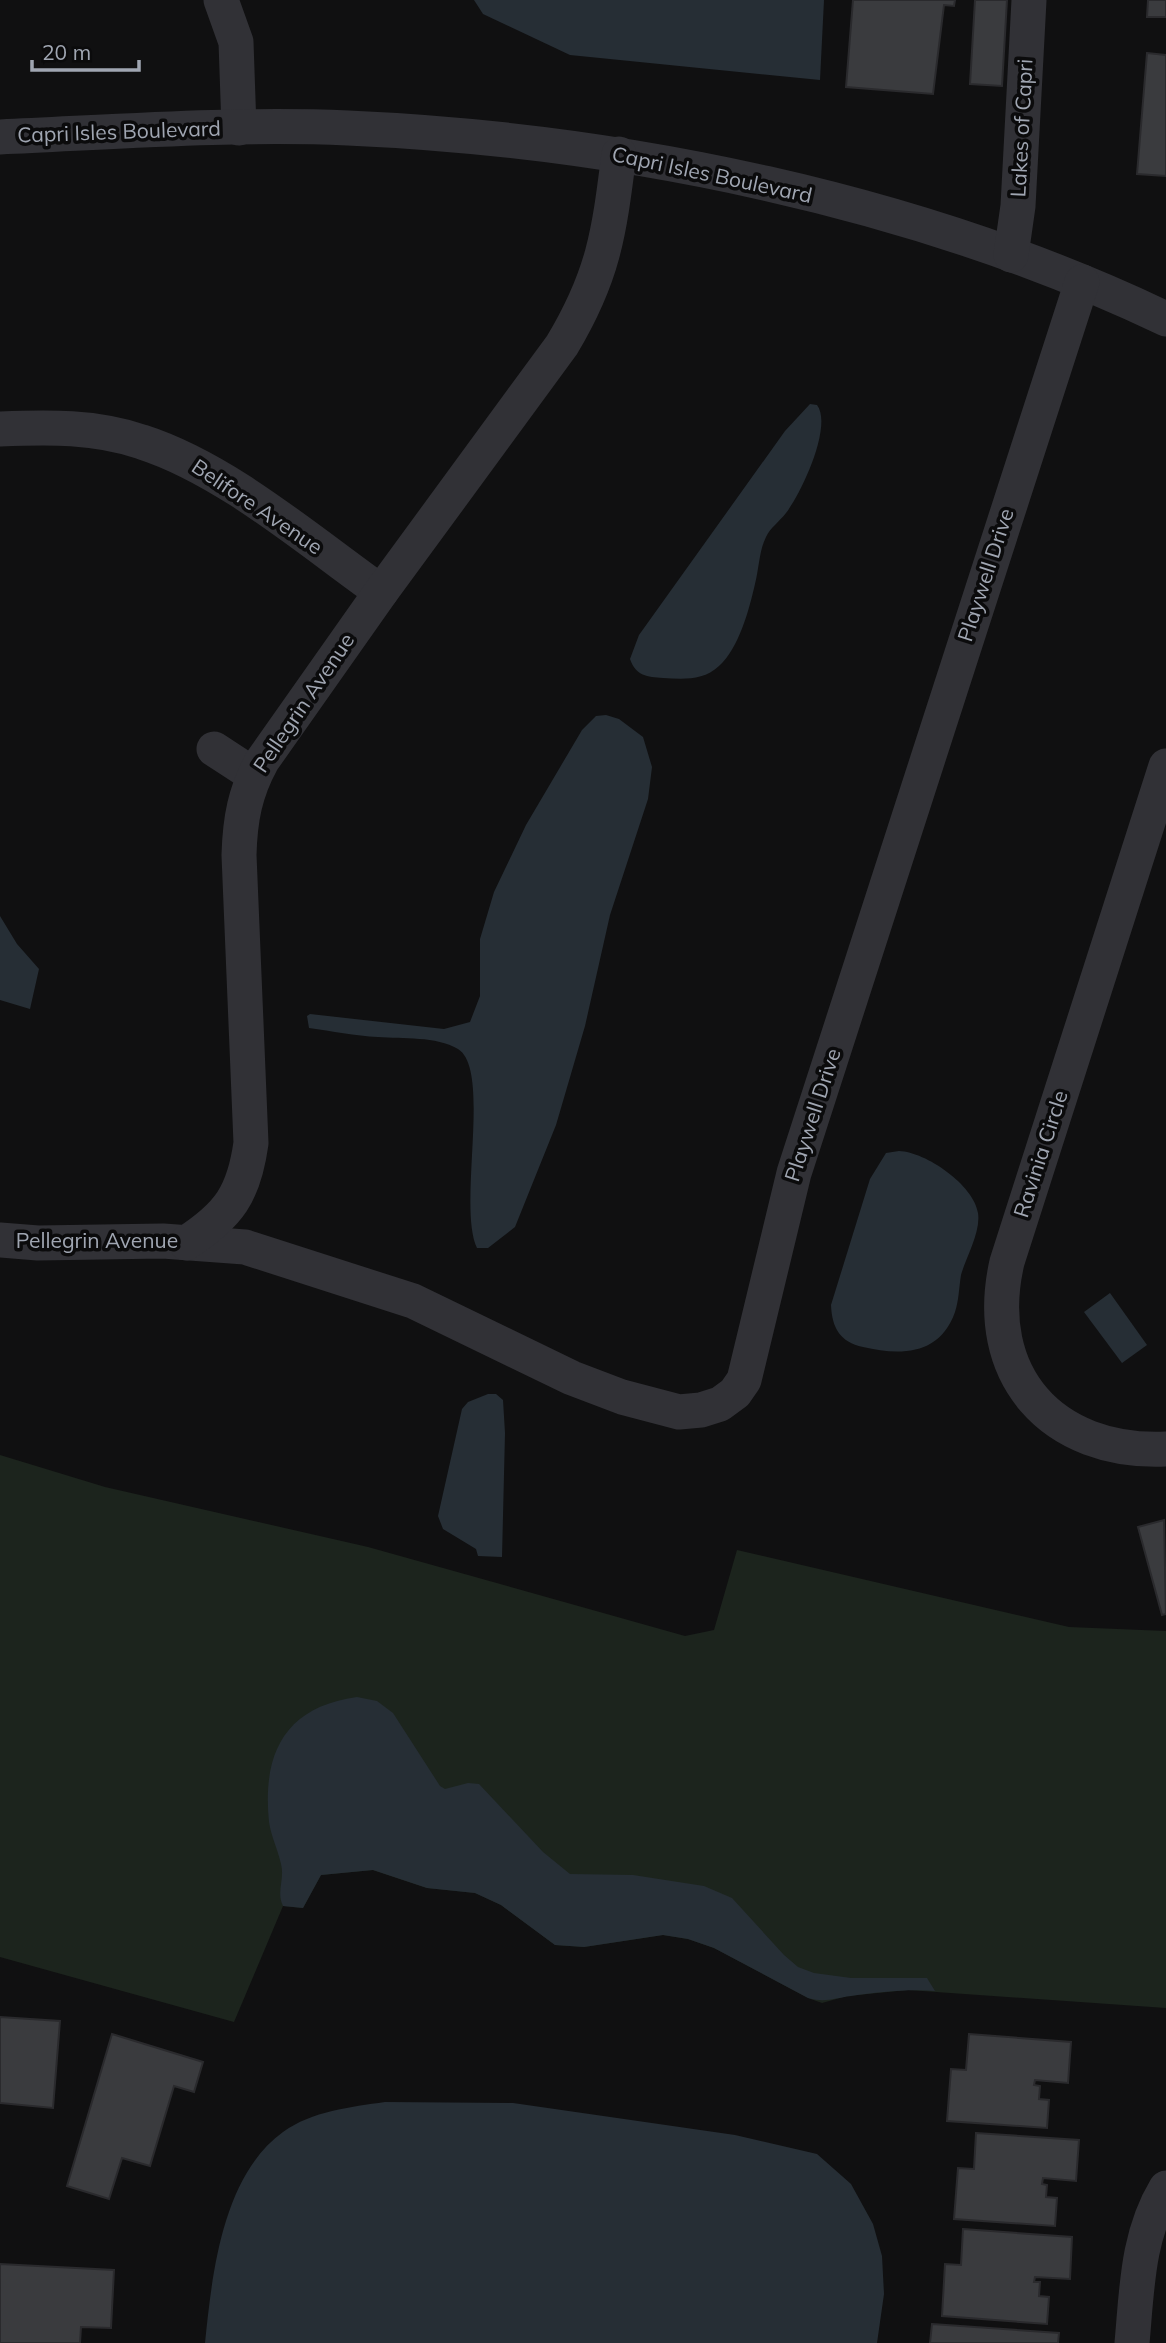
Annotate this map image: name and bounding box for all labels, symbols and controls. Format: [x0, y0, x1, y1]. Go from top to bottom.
scale bar [32, 28, 138, 72]
text: 20 m [42, 39, 91, 65]
street label: Lakes of Capri [1004, 58, 1038, 198]
street label: Capri Isles Boulevard [17, 114, 221, 148]
street label: Capri Isles Boulevard [610, 140, 815, 208]
street label: Belifore Avenue [187, 453, 328, 559]
street label: Playwell Drive [951, 505, 1019, 644]
street label: Pellegrin Avenue [247, 628, 359, 777]
street label: Playwell Drive [778, 1045, 846, 1184]
street label: Ravinia Circle [1007, 1087, 1073, 1221]
street label: Pellegrin Avenue [16, 1227, 178, 1253]

